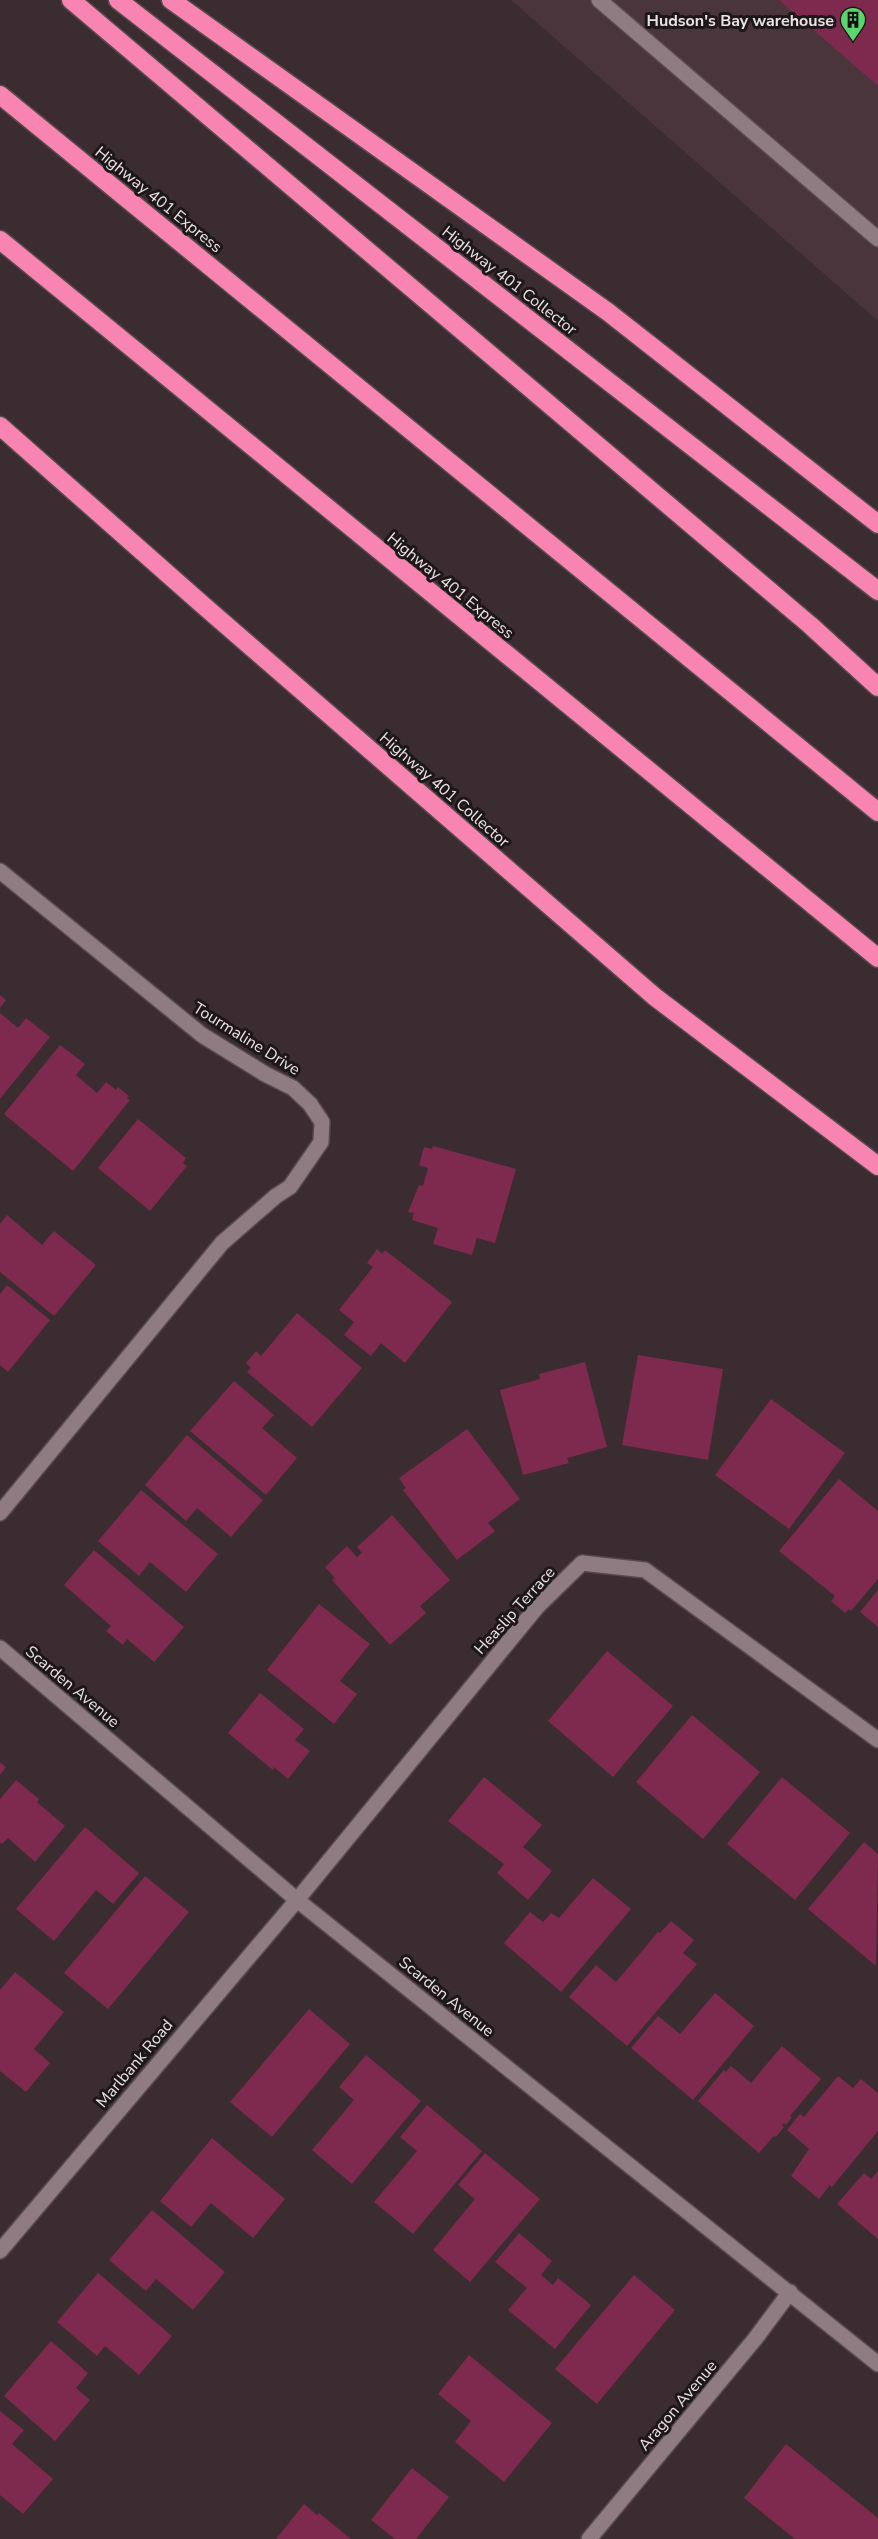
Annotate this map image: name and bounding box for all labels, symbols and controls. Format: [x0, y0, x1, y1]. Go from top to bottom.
building icon: Hudson's Bay warehouse [838, 5, 868, 43]
place label: Hudson's Bay warehouse [647, 10, 834, 32]
street label: Highway 401 Express [90, 142, 227, 258]
street label: Highway 401 Collector [437, 221, 582, 341]
street label: Highway 401 Express [382, 528, 519, 644]
street label: Highway 401 Collector [375, 727, 514, 853]
street label: Tourmaline Drive [189, 997, 304, 1081]
street label: Heaslip Terrace [469, 1562, 560, 1659]
street label: Scarden Avenue [21, 1641, 124, 1733]
street label: Scarden Avenue [394, 1951, 499, 2042]
street label: Marlbank Road [91, 2015, 178, 2112]
street label: Aragon Avenue [633, 2356, 722, 2456]

